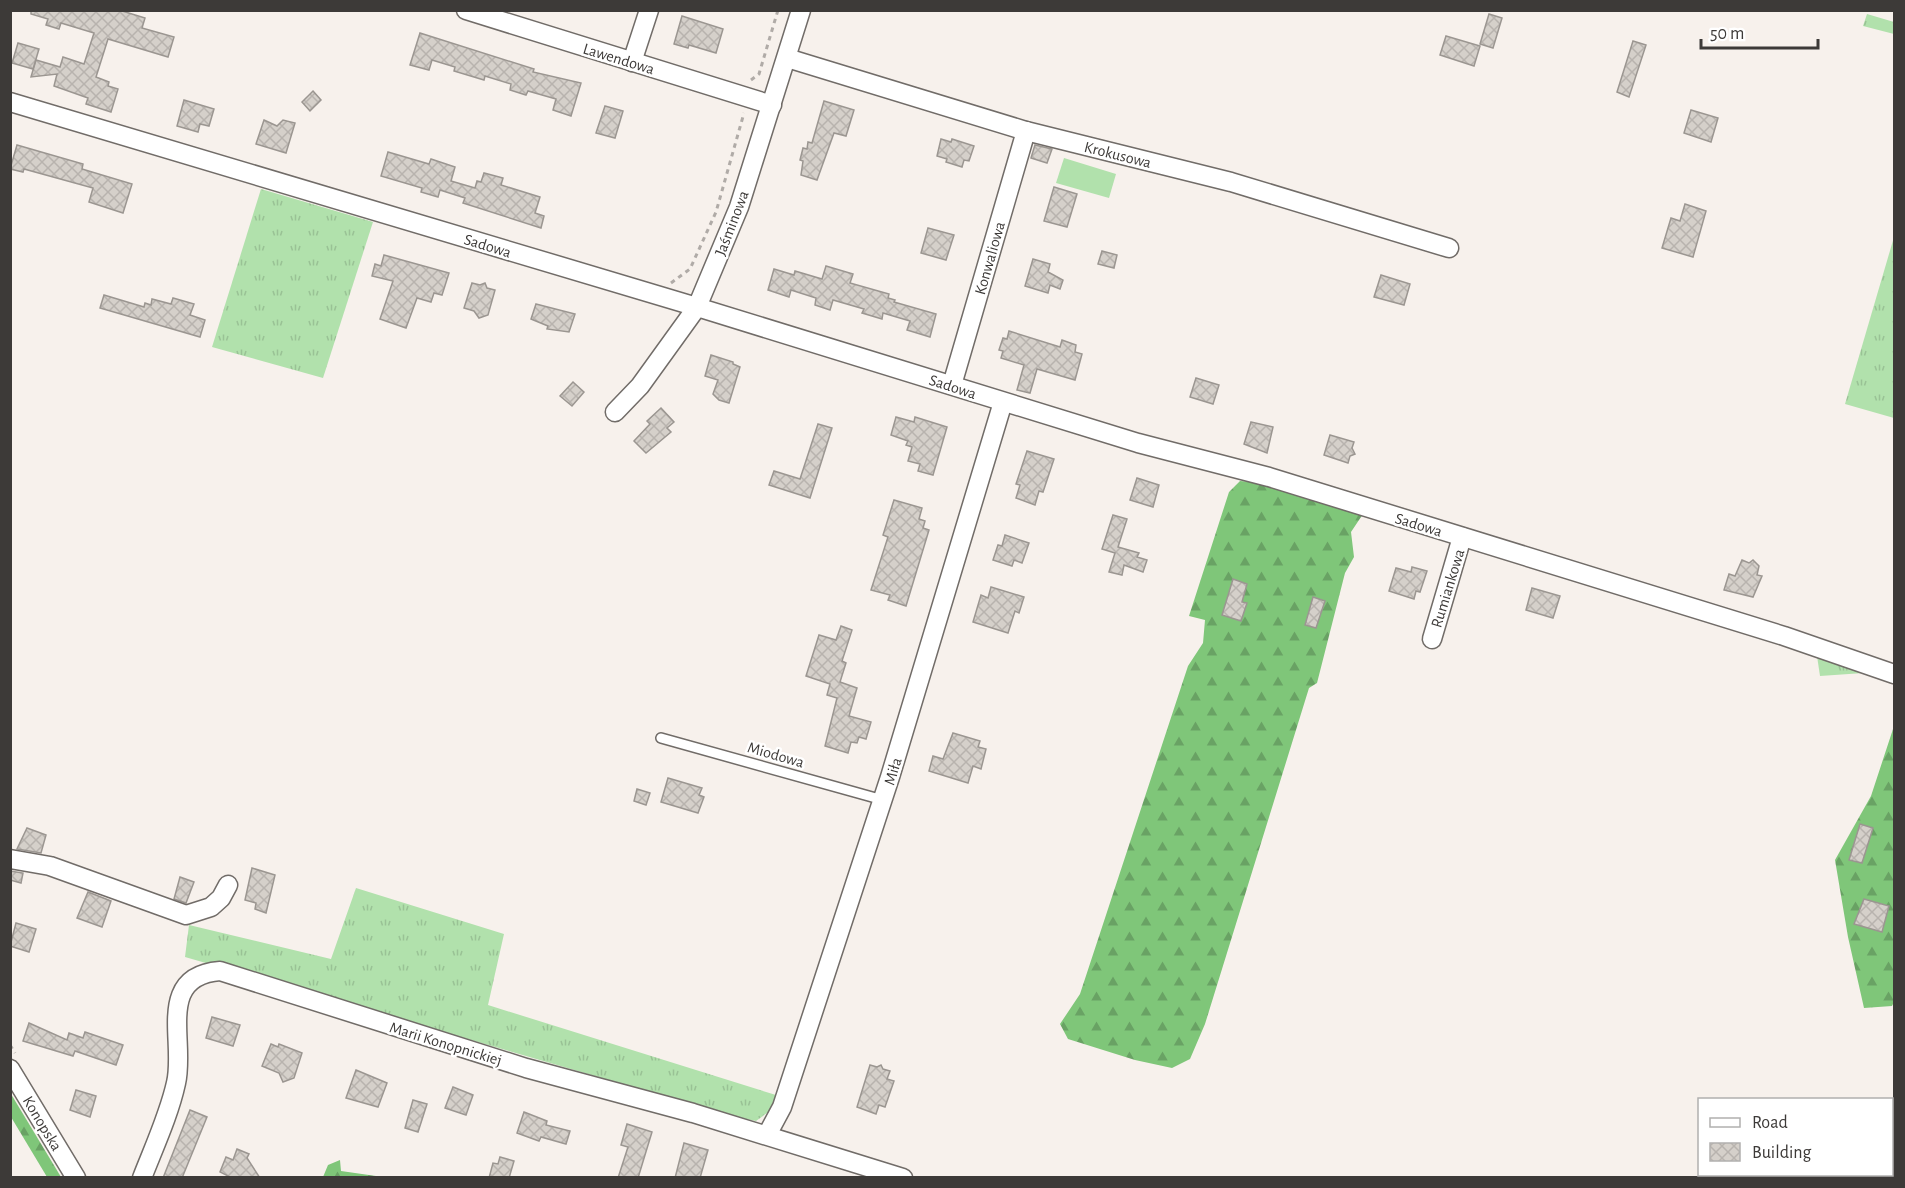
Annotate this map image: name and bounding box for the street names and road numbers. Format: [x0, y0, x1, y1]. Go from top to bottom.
street label: Lawendowa [581, 41, 656, 77]
street label: Krokusowa [1083, 139, 1153, 171]
street label: Jaśminowa [712, 189, 752, 258]
street label: Konwaliowa [972, 220, 1008, 297]
street label: Sadowa [462, 231, 513, 261]
street label: Sadowa [927, 372, 978, 402]
street label: Sadowa [1393, 510, 1444, 540]
street label: Rumiankowa [1428, 547, 1467, 630]
street label: Miodowa [746, 739, 806, 771]
street label: Miła [881, 756, 905, 787]
street label: Marii Konopnickiej [387, 1019, 504, 1070]
street label: Konopska [20, 1093, 65, 1154]

